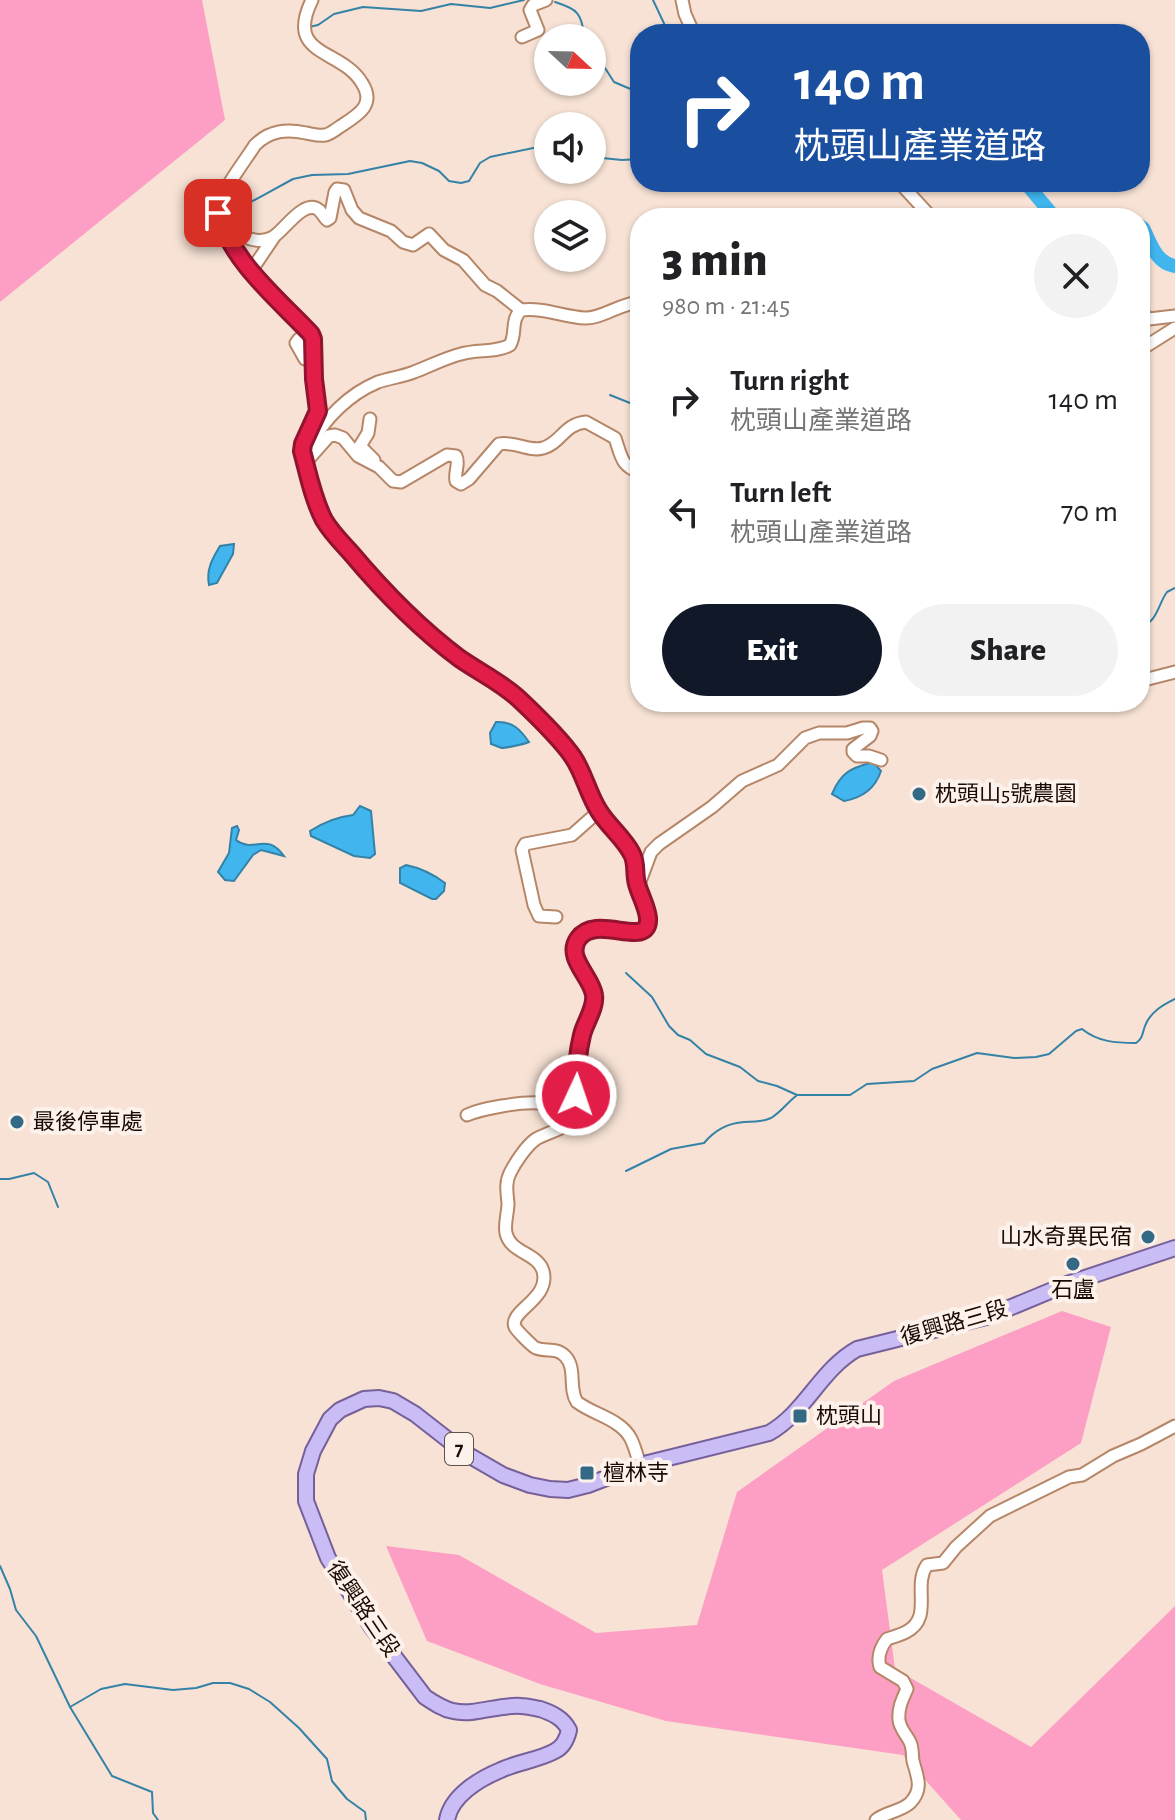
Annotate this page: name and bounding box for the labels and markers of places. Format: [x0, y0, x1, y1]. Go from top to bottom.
pin [184, 179, 252, 247]
place label: 枕頭山5號農園 [935, 782, 1076, 805]
marker: 枕頭山5號農園 [910, 785, 928, 803]
place label: 最後停車處 [33, 1110, 143, 1133]
marker: 最後停車處 [8, 1113, 26, 1131]
place label: 山水奇異民宿 [1000, 1225, 1132, 1248]
marker: 山水奇異民宿 [1139, 1228, 1157, 1246]
marker: 石盧 [1064, 1255, 1082, 1273]
place label: 石盧 [1051, 1278, 1095, 1301]
place label: 枕頭山 [816, 1404, 882, 1427]
marker: 枕頭山 [791, 1407, 809, 1425]
place label: 檀林寺 [603, 1461, 669, 1484]
marker: 檀林寺 [578, 1464, 596, 1482]

